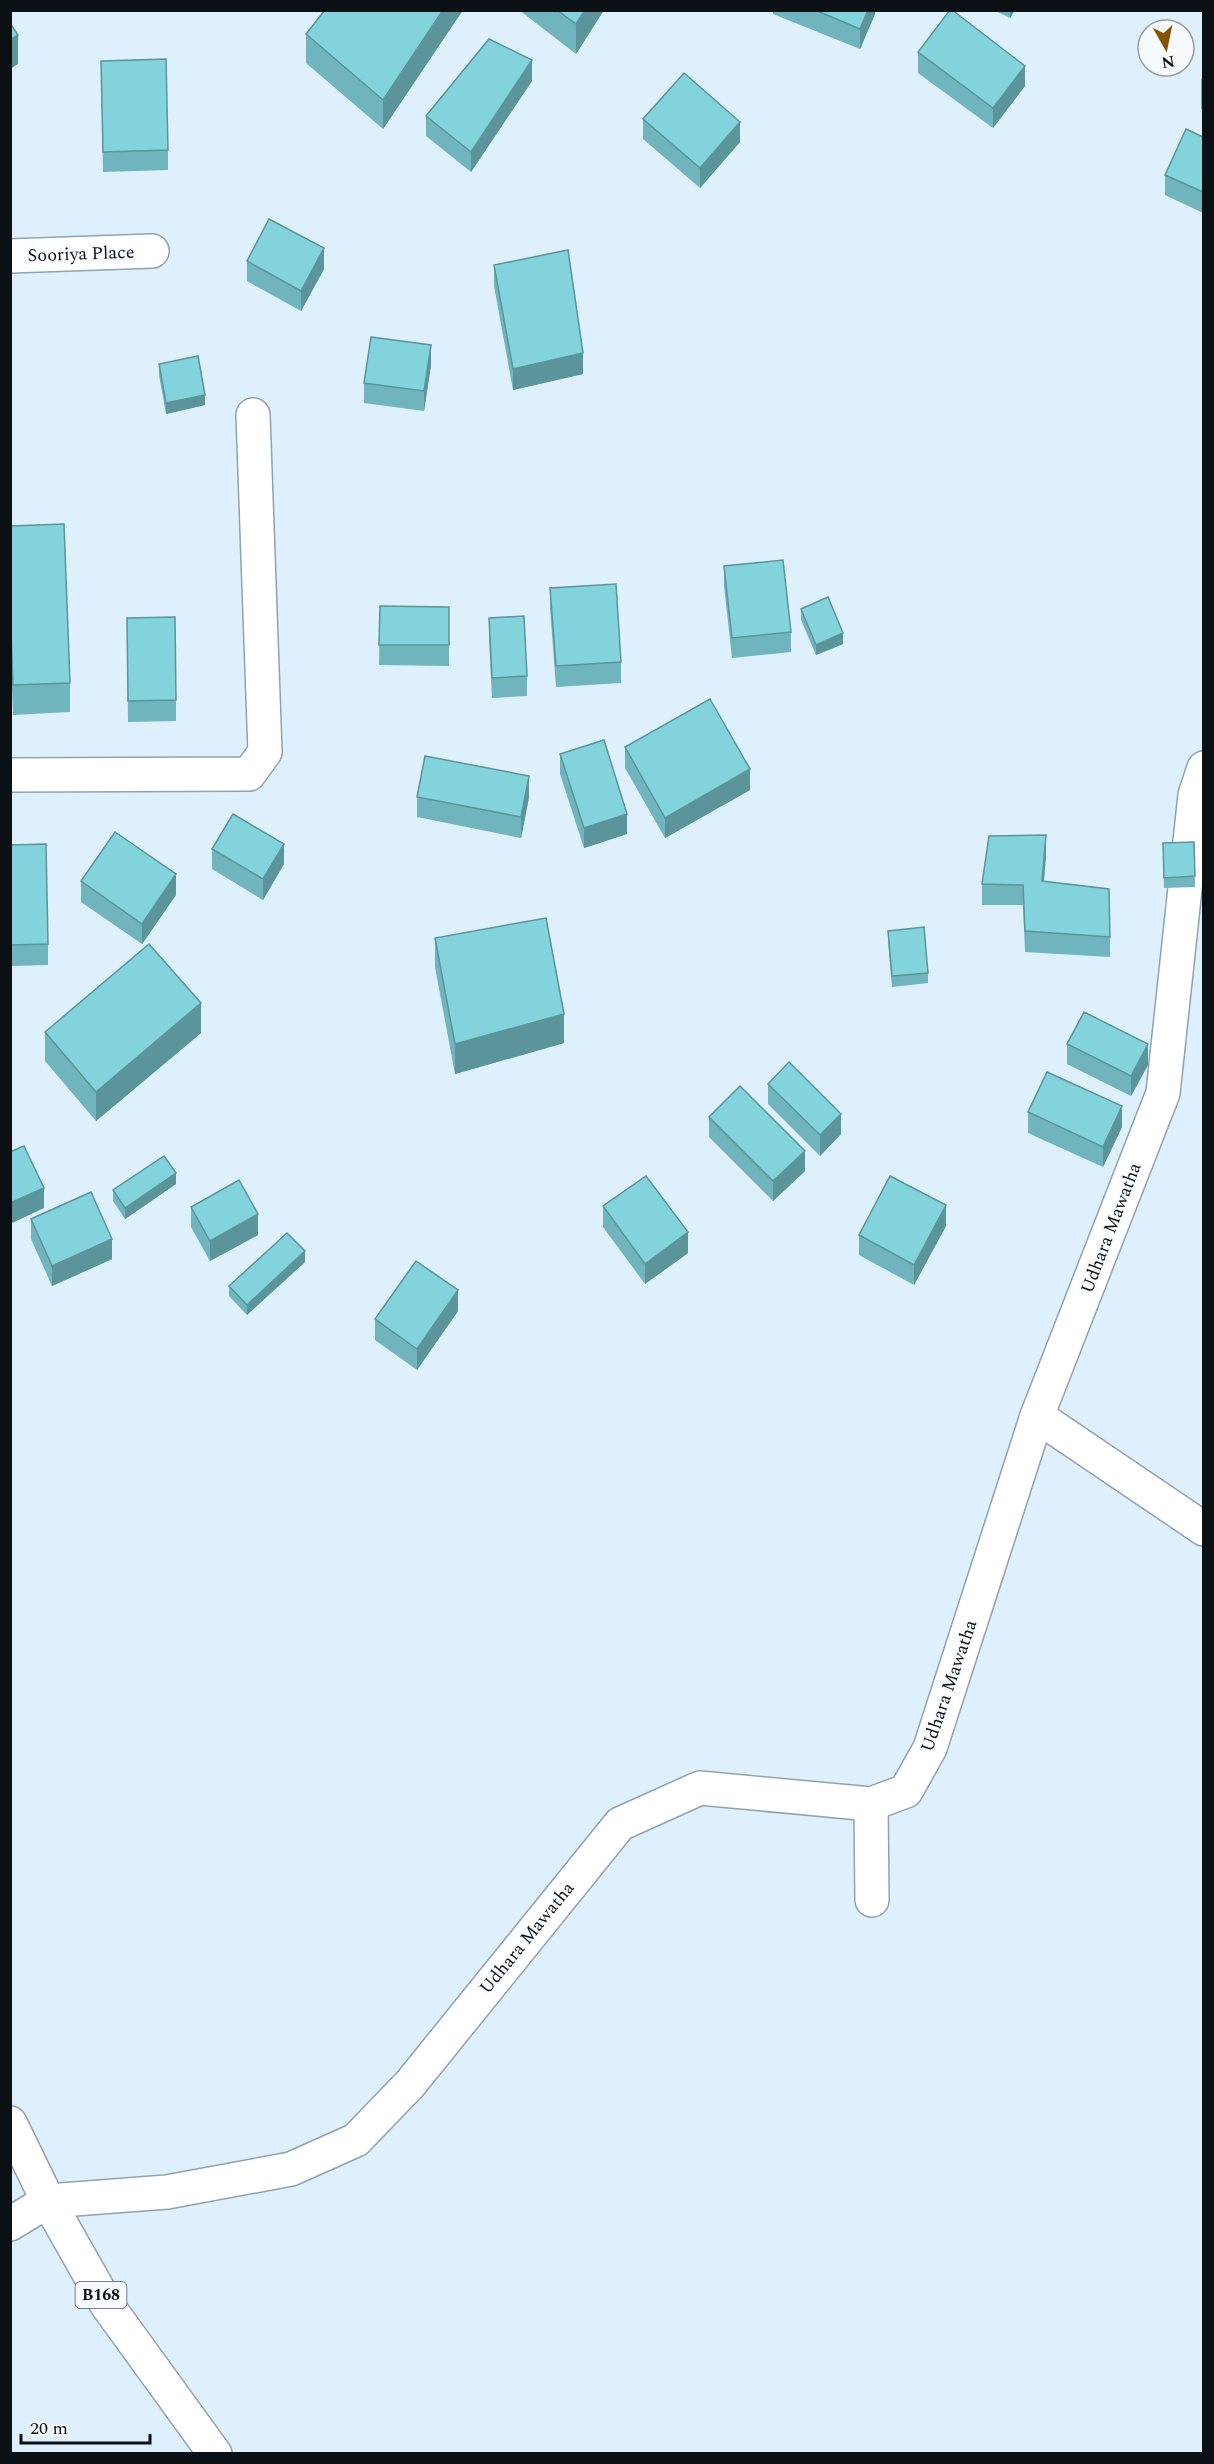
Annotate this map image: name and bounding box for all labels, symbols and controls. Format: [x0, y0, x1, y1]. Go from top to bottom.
north arrow [1136, 18, 1196, 78]
text: N [1160, 49, 1177, 75]
street label: Sooriya Place [27, 239, 135, 269]
street label: Udhara Mawatha [1074, 1159, 1148, 1297]
street label: Udhara Mawatha [914, 1616, 984, 1756]
street label: Udhara Mawatha [473, 1876, 581, 2000]
road number: B168 [76, 2282, 126, 2308]
scale bar [21, 2407, 150, 2445]
text: 20 m [30, 2415, 68, 2442]

